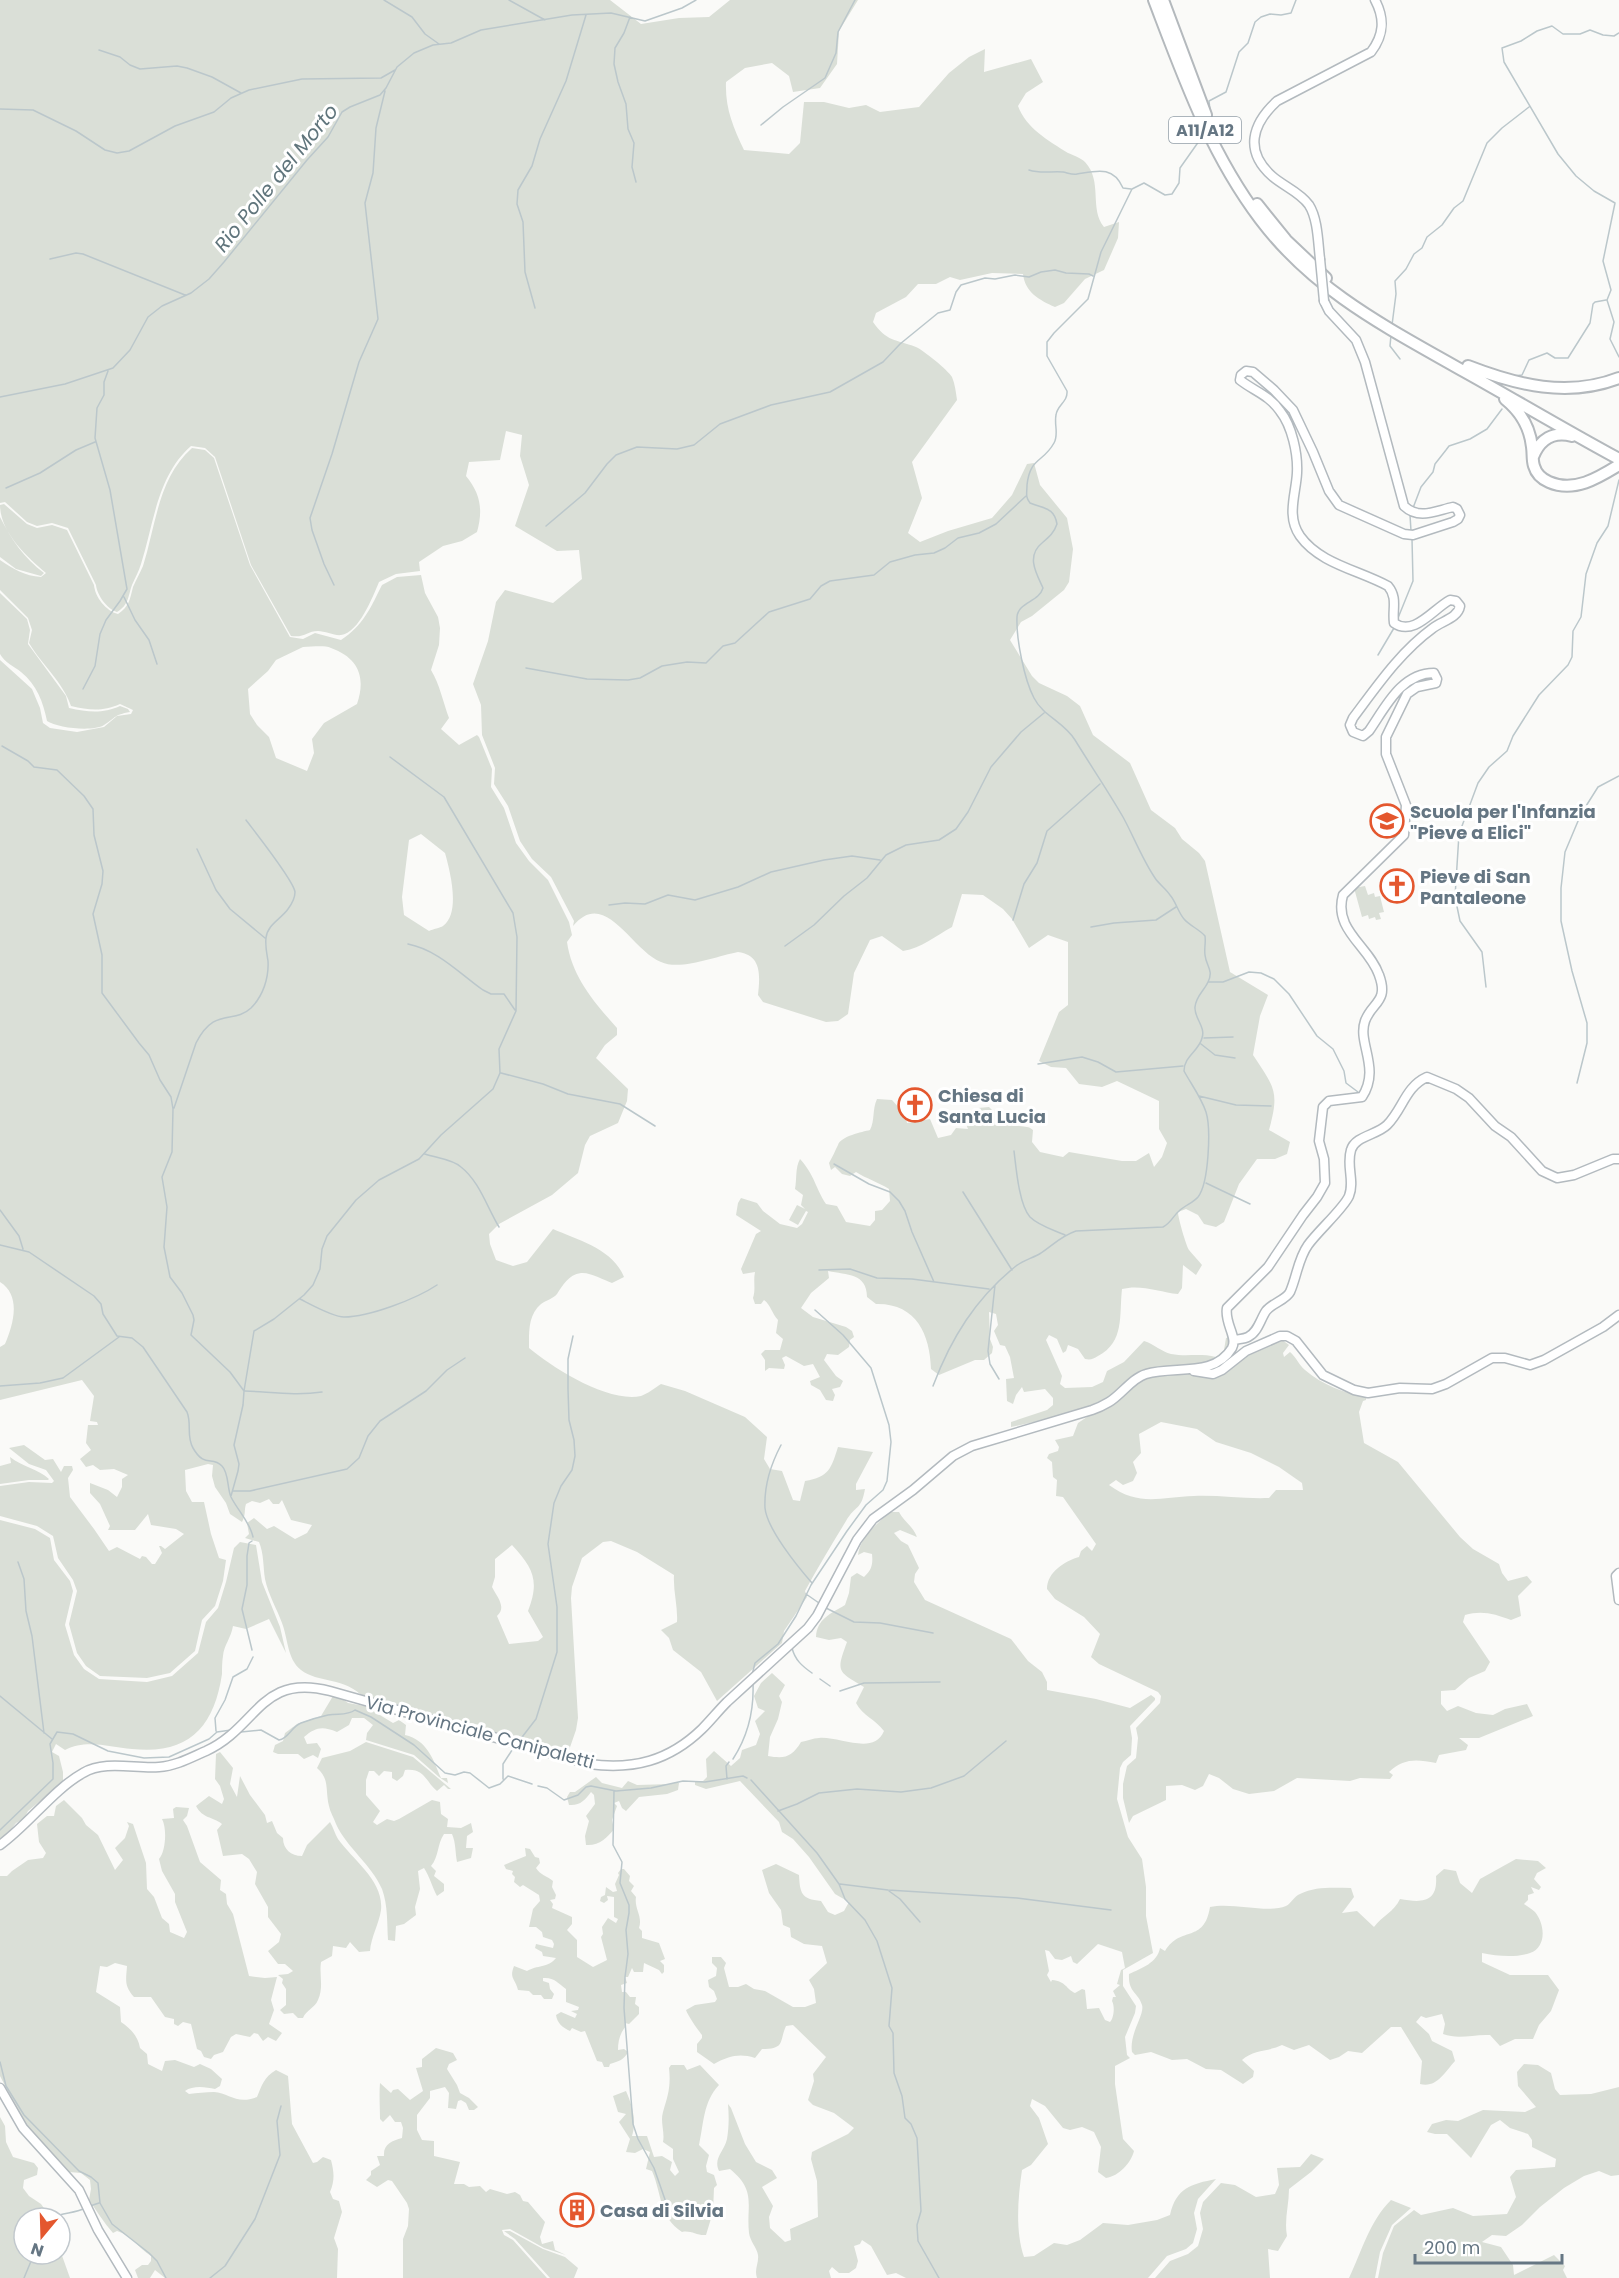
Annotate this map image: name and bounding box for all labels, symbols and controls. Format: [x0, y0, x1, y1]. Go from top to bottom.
water label: Rio Polle del Morto [208, 98, 344, 258]
road number: A11/A12 [1169, 117, 1241, 143]
place label: Scuola per l'Infanzia "Pieve a Elici" [1410, 799, 1596, 845]
school or university icon: Scuola per l'Infanzia "Pieve a Elici" [1369, 803, 1405, 839]
place label: Pieve di San Pantaleone [1420, 864, 1531, 910]
church icon: Pieve di San Pantaleone [1379, 868, 1415, 904]
place label: Chiesa di Santa Lucia [938, 1083, 1046, 1129]
church icon: Chiesa di Santa Lucia [897, 1087, 933, 1123]
street label: Via Provinciale Canipaletti [363, 1689, 597, 1775]
building icon: Casa di Silvia [559, 2192, 595, 2228]
place label: Casa di Silvia [600, 2198, 724, 2223]
north arrow [12, 2206, 72, 2266]
scale bar [1415, 2227, 1562, 2265]
text: 200 m [1424, 2235, 1480, 2260]
text: N [28, 2237, 47, 2263]

